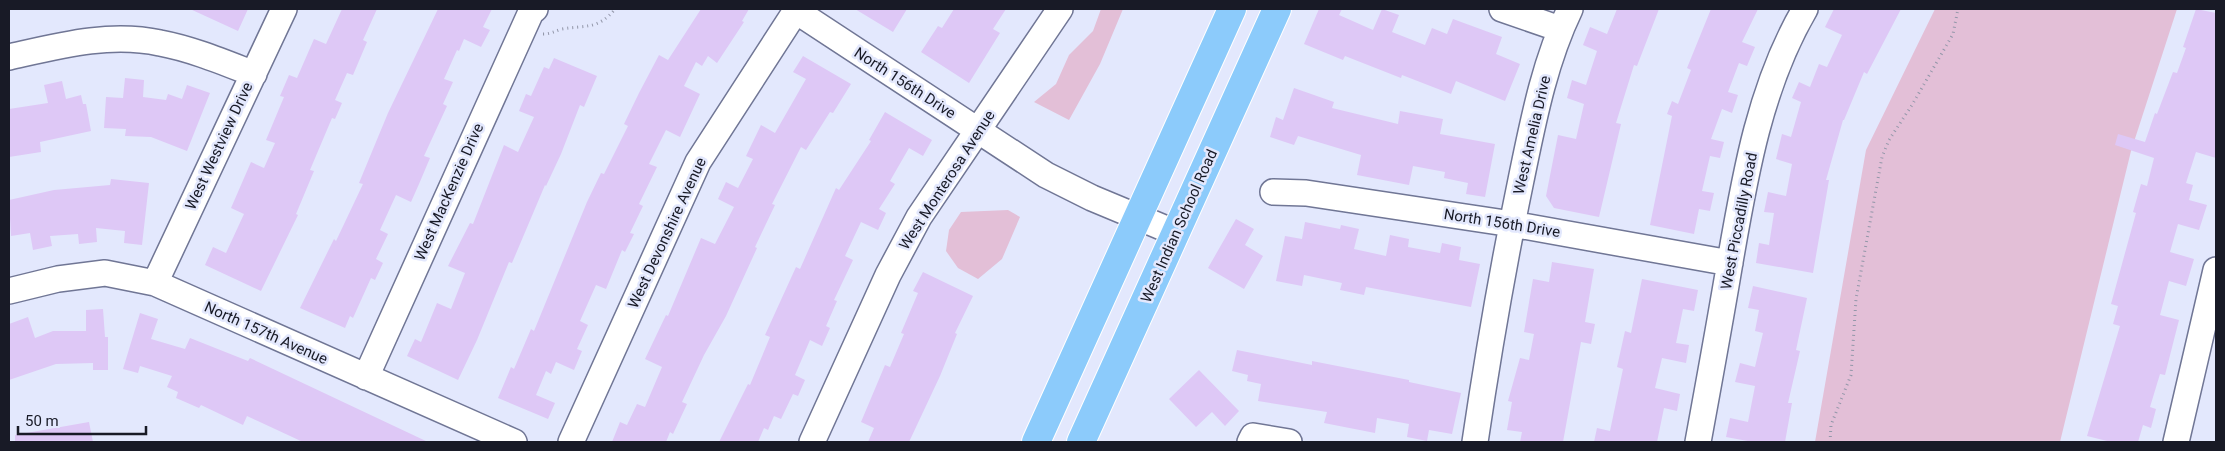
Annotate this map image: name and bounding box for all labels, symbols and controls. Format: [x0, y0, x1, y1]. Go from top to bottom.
street label: North 156th Drive [851, 43, 959, 123]
street label: West Amelia Drive [1510, 74, 1554, 196]
street label: West Westview Drive [182, 79, 256, 213]
street label: West Monterosa Avenue [895, 107, 999, 253]
street label: West MacKenzie Drive [411, 120, 487, 263]
street label: West Indian School Road [1137, 147, 1221, 305]
street label: West Piccadilly Road [1717, 151, 1761, 291]
street label: West Devonshire Avenue [624, 155, 710, 311]
street label: North 156th Drive [1443, 205, 1561, 241]
street label: North 157th Avenue [202, 298, 330, 368]
scale bar [18, 404, 145, 436]
text: 50 m [25, 412, 59, 430]

